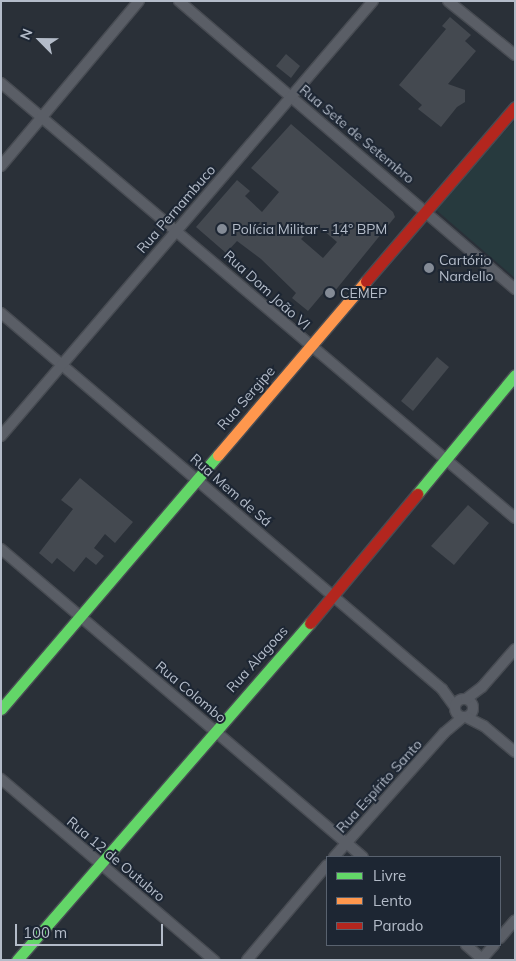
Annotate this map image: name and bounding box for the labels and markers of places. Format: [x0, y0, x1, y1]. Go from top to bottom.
place label: Polícia Militar - 14º BPM [232, 221, 387, 237]
marker: Polícia Militar - 14º BPM [216, 223, 228, 235]
place label: Cartório Nardello [439, 252, 494, 284]
marker: Cartório Nardello [423, 262, 435, 274]
place label: CEMEP [340, 285, 387, 301]
marker: CEMEP [324, 287, 336, 299]

